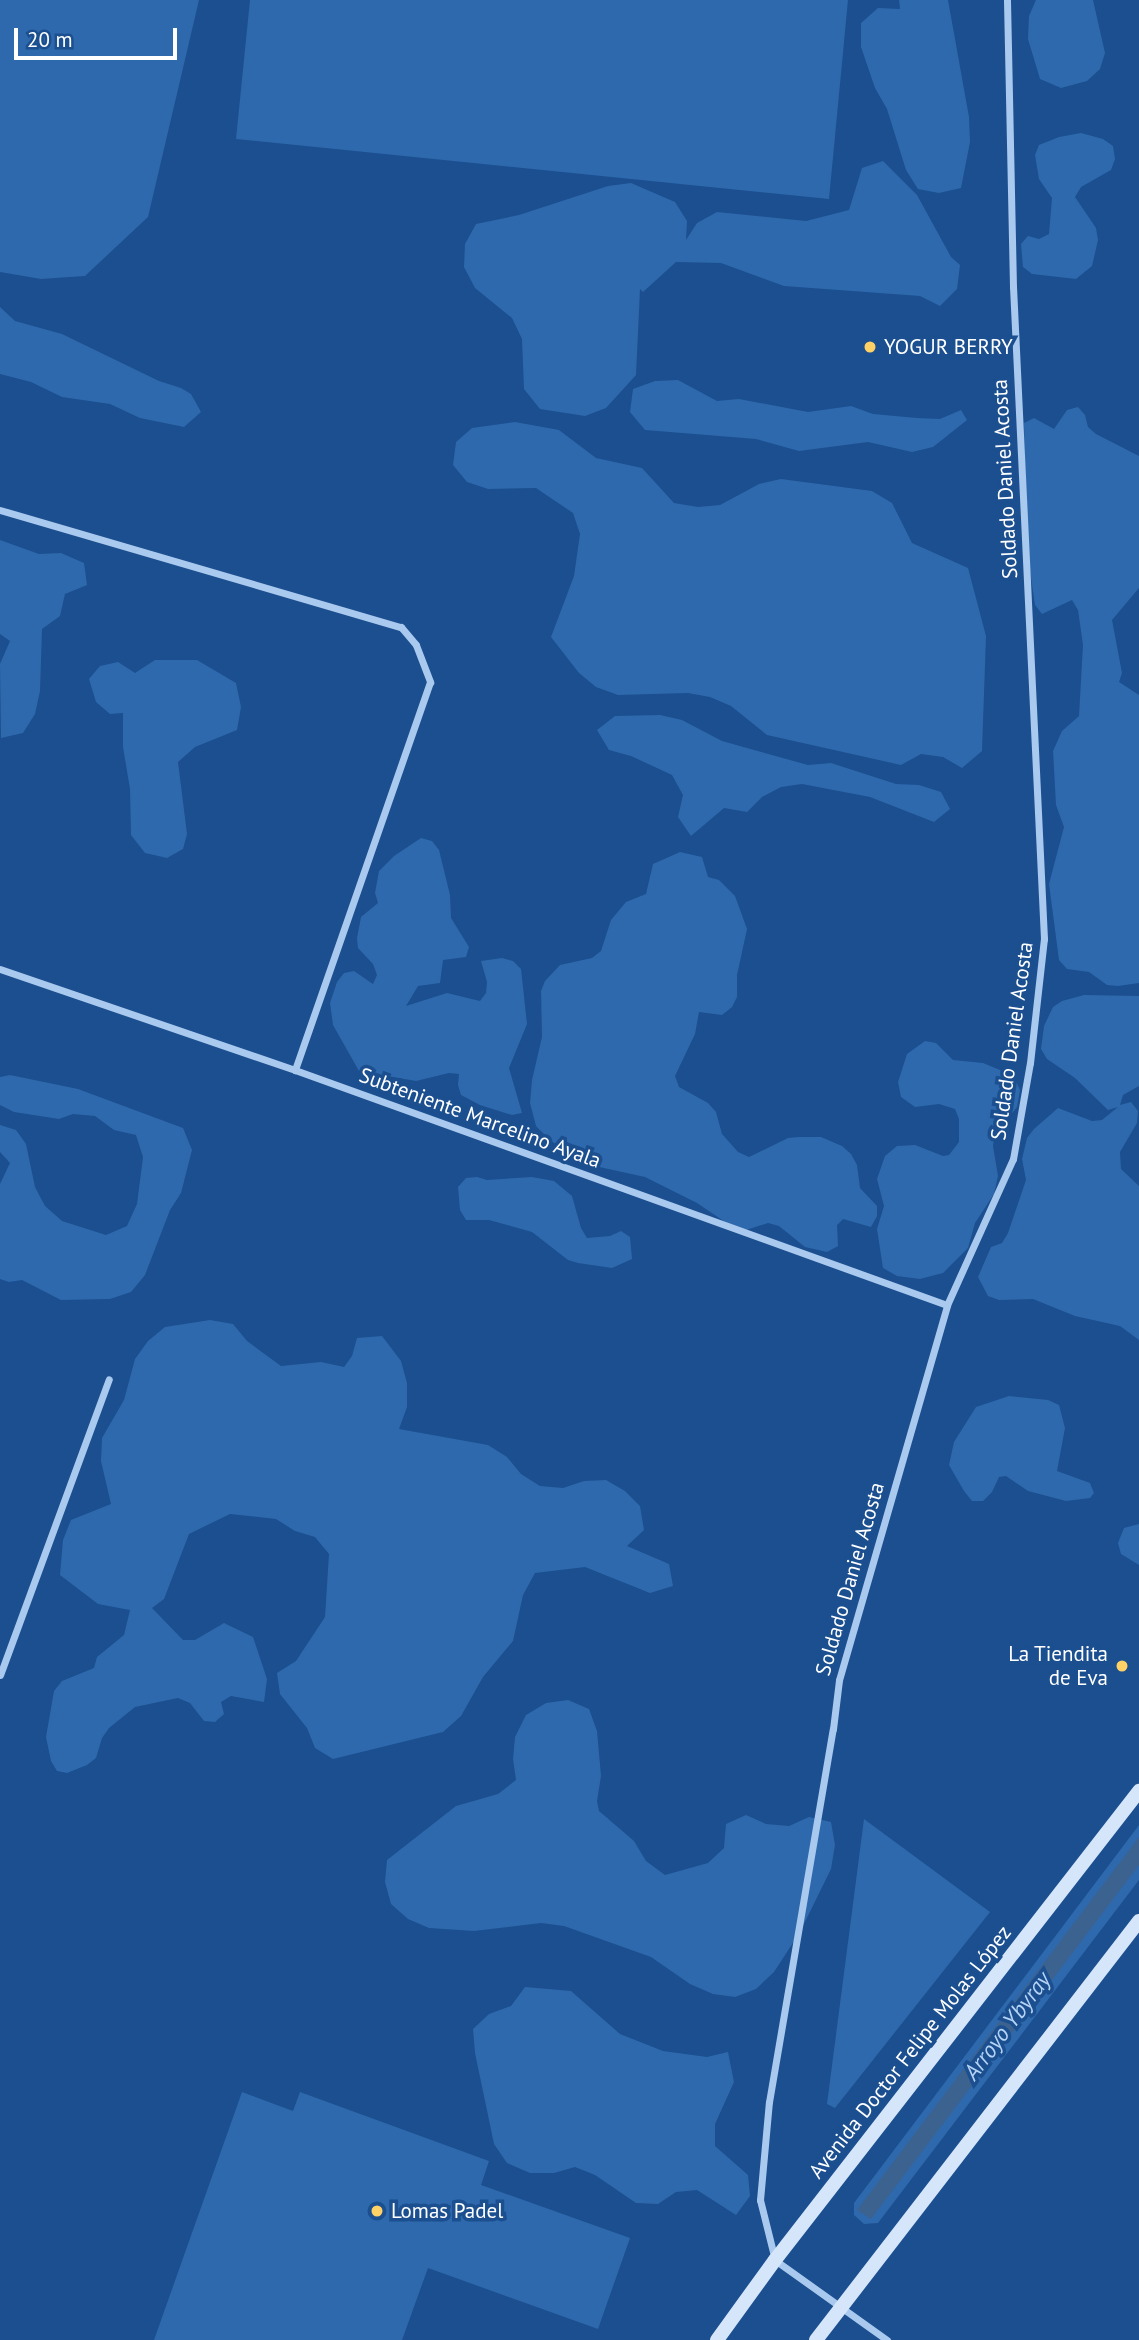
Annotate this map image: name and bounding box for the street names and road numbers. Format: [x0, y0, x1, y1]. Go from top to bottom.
street label: Soldado Daniel Acosta [987, 378, 1023, 580]
street label: Soldado Daniel Acosta [986, 940, 1038, 1142]
street label: Subteniente Marcelino Ayala [355, 1062, 605, 1174]
street label: Soldado Daniel Acosta [810, 1479, 890, 1679]
street label: Avenida Doctor Felipe Molas López [803, 1921, 1017, 2183]

